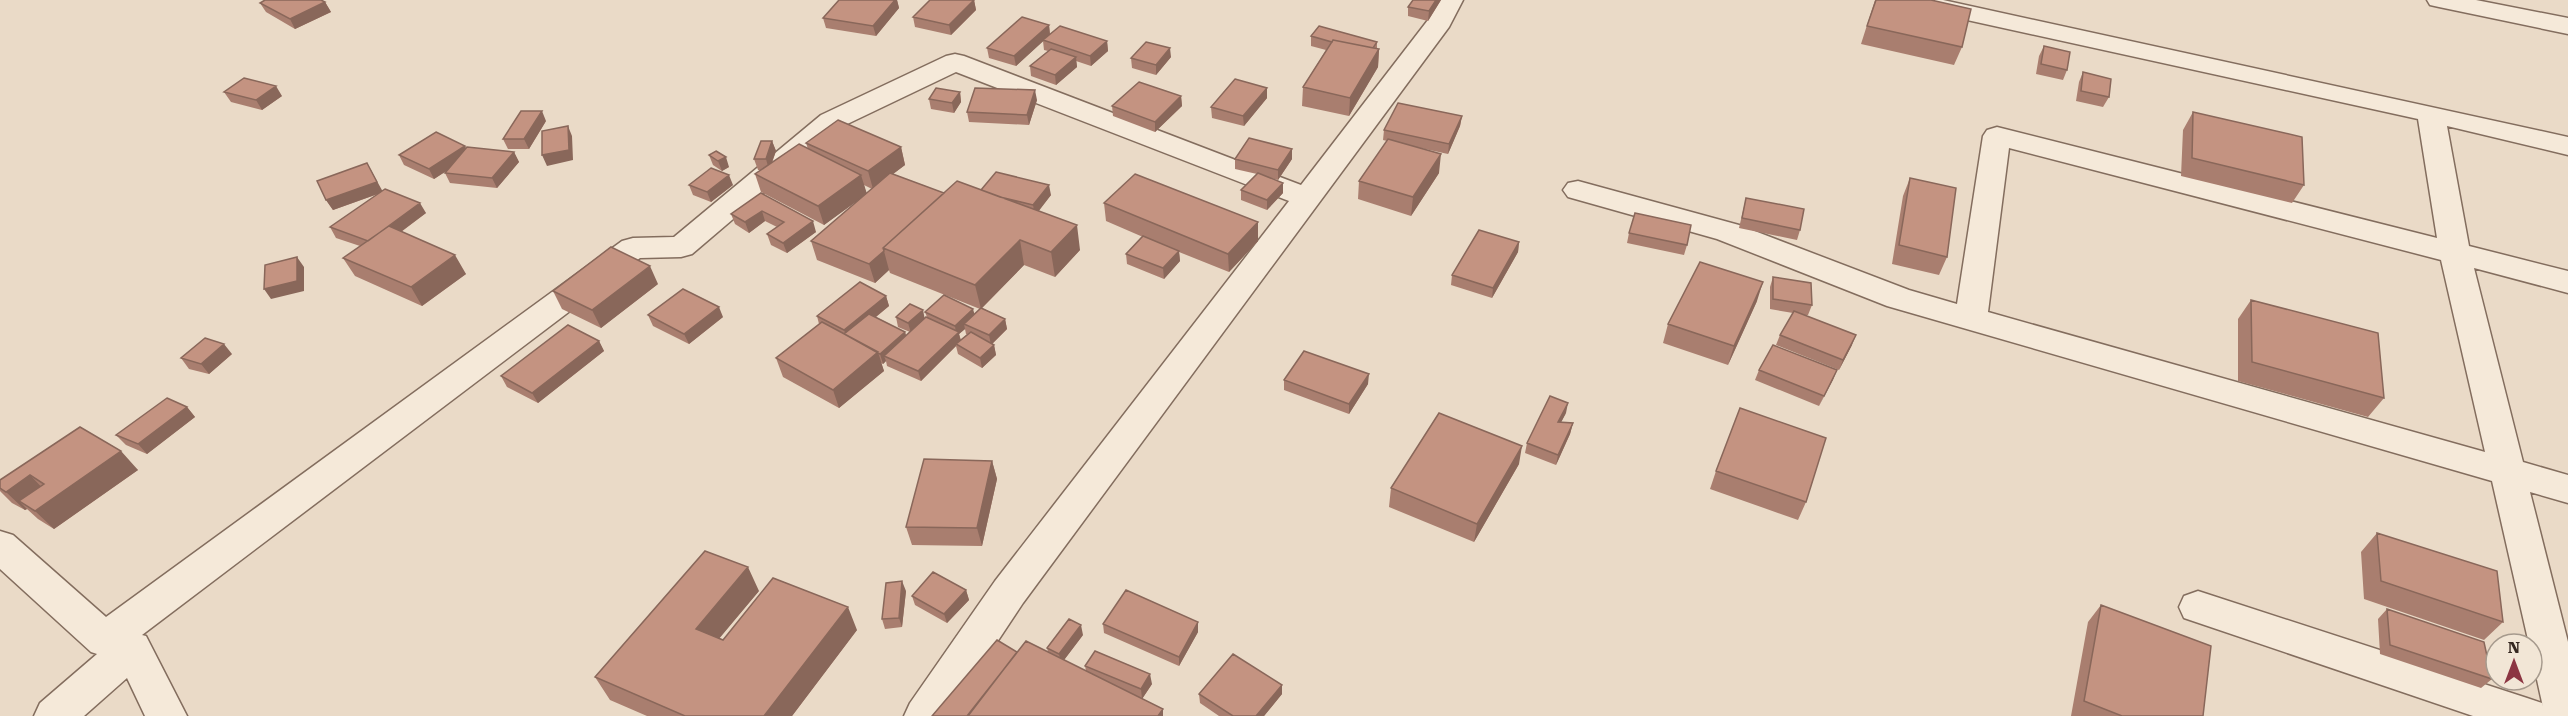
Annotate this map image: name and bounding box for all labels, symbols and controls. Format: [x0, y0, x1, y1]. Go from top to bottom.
north arrow [2484, 632, 2544, 692]
text: N [2508, 638, 2520, 657]

